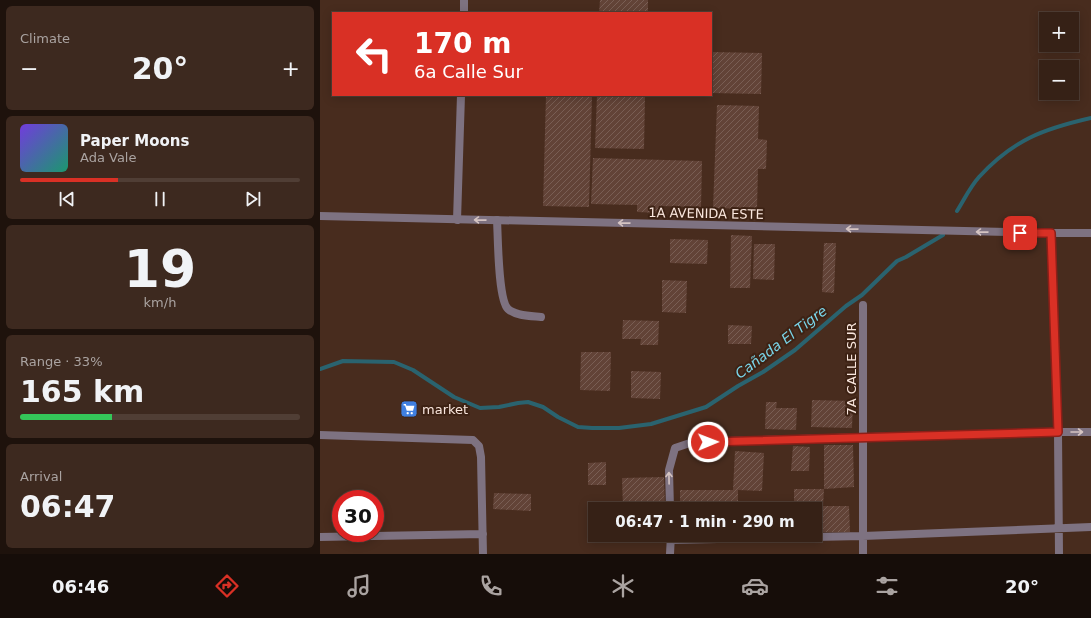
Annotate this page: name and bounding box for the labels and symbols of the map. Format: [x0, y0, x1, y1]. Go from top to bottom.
street label: 1A AVENIDA ESTE [648, 205, 764, 222]
one-way arrow [474, 216, 487, 224]
pin [1003, 216, 1037, 250]
one-way arrow [618, 220, 631, 227]
one-way arrow [846, 225, 859, 233]
one-way arrow [976, 228, 989, 236]
water label: Cañada El Tigre [732, 302, 830, 382]
street label: 7A CALLE SUR [844, 323, 859, 415]
supermarket icon: market [399, 399, 419, 419]
place label: market [422, 402, 468, 417]
position arrow [687, 421, 729, 463]
one-way arrow [1070, 428, 1083, 436]
one-way arrow [665, 472, 673, 485]
speed limit sign: 30 [332, 490, 384, 542]

